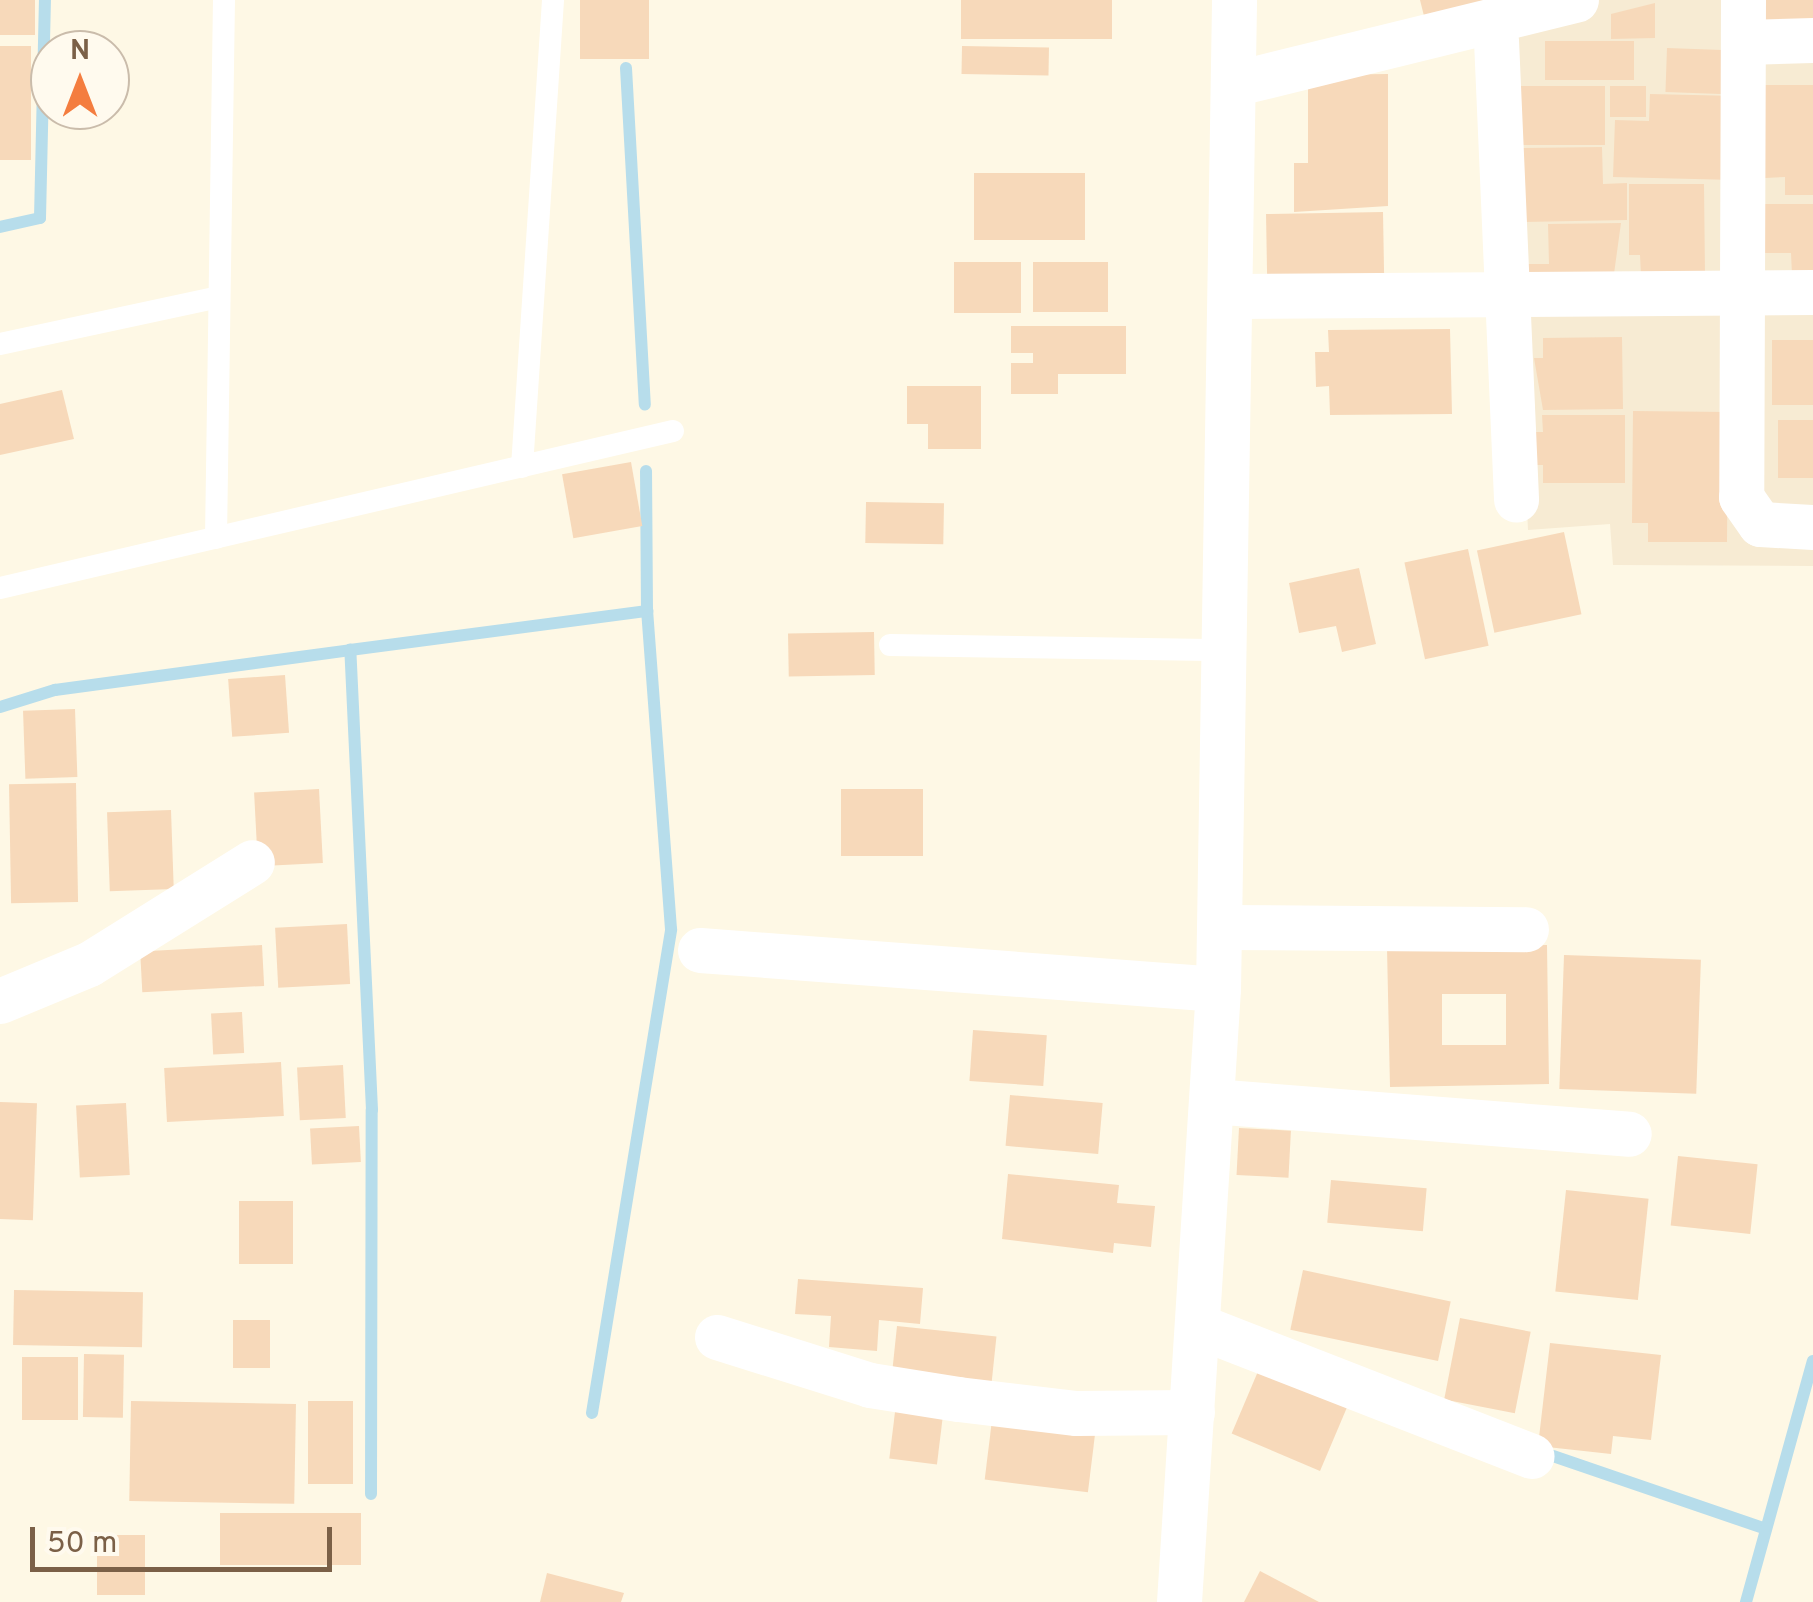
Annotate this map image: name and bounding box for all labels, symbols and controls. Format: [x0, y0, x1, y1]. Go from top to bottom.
north arrow [30, 30, 130, 130]
text: N [70, 34, 90, 70]
scale bar [35, 1507, 338, 1569]
text: 50 m [47, 1526, 117, 1563]

